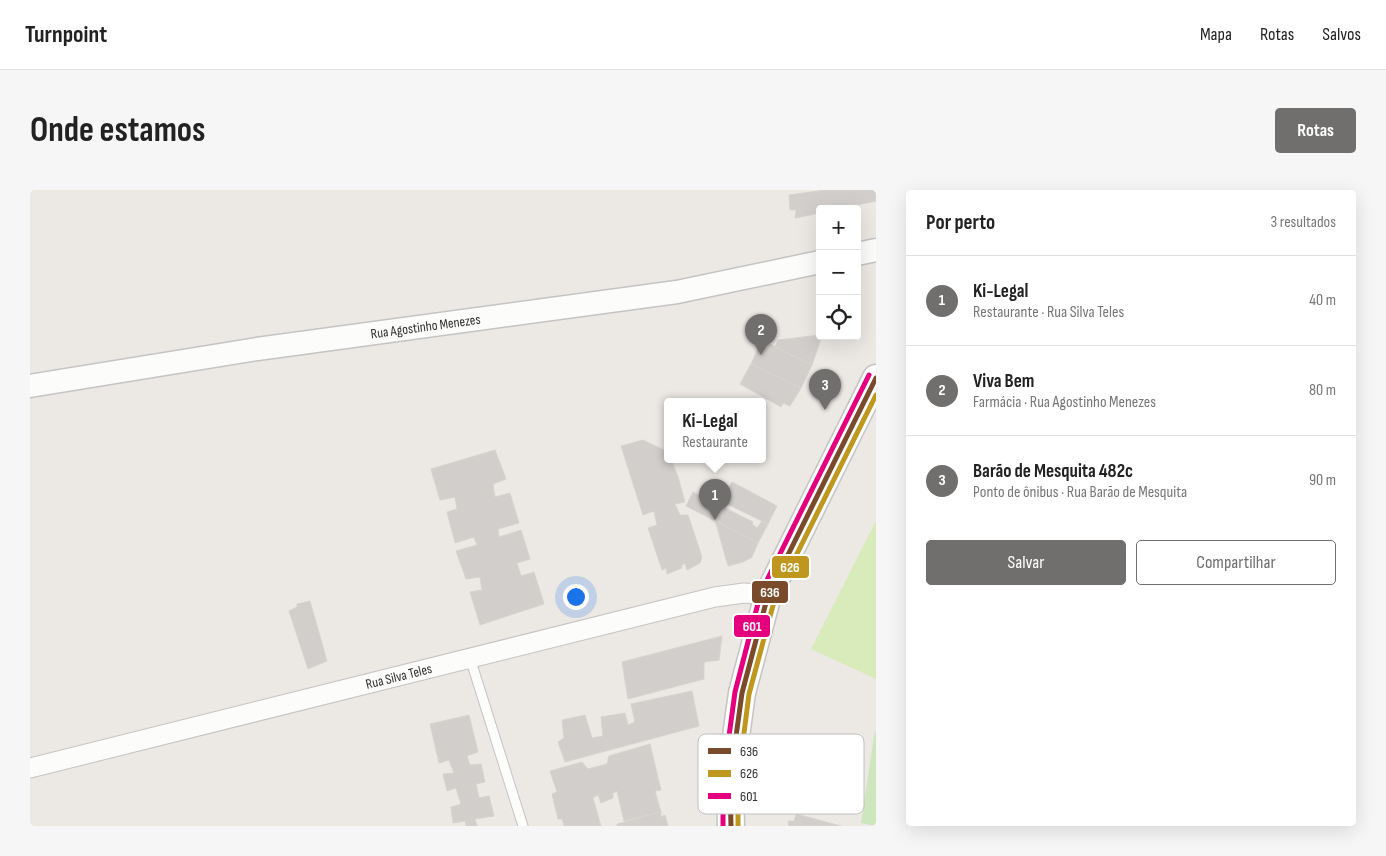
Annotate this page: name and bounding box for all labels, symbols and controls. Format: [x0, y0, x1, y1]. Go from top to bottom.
text: Turnpoint [25, 20, 107, 49]
text: Mapa [1200, 24, 1232, 45]
text: Rotas [1260, 24, 1294, 45]
text: Salvos [1322, 24, 1361, 45]
button: Rotas [1275, 108, 1356, 153]
text: Onde estamos [30, 109, 206, 152]
map controls [816, 205, 861, 340]
button: + [816, 205, 861, 250]
text: Por perto [926, 210, 995, 235]
text: 3 resultados [1271, 213, 1336, 232]
button: − [816, 250, 861, 295]
text: Ki-Legal [973, 280, 1028, 303]
text: 1 [939, 291, 945, 310]
text: 40 m [1309, 291, 1336, 310]
button: locate [816, 295, 861, 340]
text: Restaurante · Rua Silva Teles [973, 303, 1124, 322]
street label: Rua Agostinho Menezes [370, 311, 481, 342]
pin: 2 [745, 314, 777, 355]
pin: 3 [809, 369, 841, 410]
text: Viva Bem [973, 370, 1034, 393]
text: 2 [938, 381, 946, 400]
text: 80 m [1309, 381, 1336, 400]
text: Farmácia · Rua Agostinho Menezes [973, 393, 1156, 412]
popup [664, 398, 766, 463]
text: Ki-Legal [682, 410, 738, 433]
text: Restaurante [682, 433, 748, 452]
text: Barão de Mesquita 482c [973, 460, 1133, 483]
text: 3 [938, 471, 946, 490]
text: 90 m [1309, 471, 1336, 490]
pin: 1 [699, 479, 731, 520]
text: Ponto de ônibus · Rua Barão de Mesquita [973, 483, 1187, 502]
button: Salvar [926, 540, 1126, 585]
button: Compartilhar [1136, 540, 1336, 585]
line badge: 626 [771, 555, 810, 579]
text: 626 [780, 559, 800, 576]
line badge: 636 [751, 580, 789, 604]
your location [563, 584, 589, 610]
text: 636 [760, 584, 780, 601]
line badge: 601 [733, 614, 771, 638]
text: 601 [743, 618, 762, 635]
street label: Rua Silva Teles [364, 660, 434, 693]
legend [698, 734, 864, 814]
text: 636 [740, 743, 758, 760]
text: 626 [740, 765, 758, 782]
text: 601 [740, 788, 757, 805]

